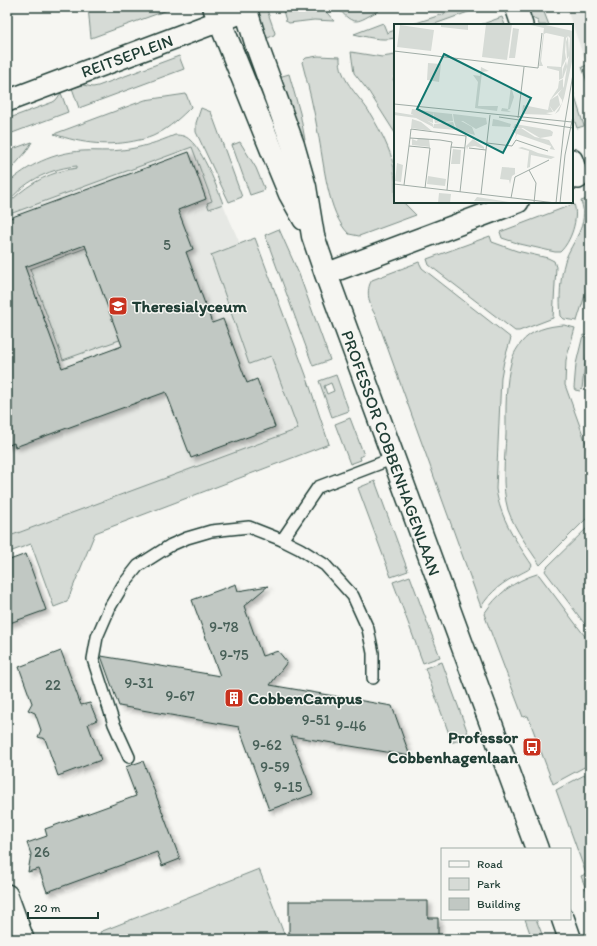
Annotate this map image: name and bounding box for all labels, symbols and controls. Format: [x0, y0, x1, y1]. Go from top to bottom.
inset map [394, 24, 573, 203]
street label: REITSEPLEIN [78, 30, 176, 82]
house number: 5 [163, 236, 171, 254]
school or university icon: Theresialyceum [107, 295, 129, 317]
place label: Theresialyceum [131, 296, 247, 317]
street label: PROFESSOR COBBENHAGENLAAN [337, 328, 445, 578]
house number: 9-78 [209, 618, 239, 636]
house number: 9-75 [219, 646, 249, 664]
house number: 9-31 [125, 674, 154, 692]
house number: 22 [45, 676, 61, 694]
house number: 9-67 [165, 687, 195, 705]
building icon: CobbenCampus [223, 687, 245, 709]
place label: CobbenCampus [248, 688, 363, 709]
house number: 9-51 [302, 711, 330, 729]
house number: 9-46 [336, 717, 366, 735]
place label: Professor Cobbenhagenlaan [388, 727, 519, 768]
house number: 9-62 [252, 736, 282, 754]
bus stop icon: Professor Cobbenhagenlaan [521, 736, 543, 758]
house number: 9-59 [260, 758, 290, 776]
house number: 9-15 [274, 778, 302, 796]
house number: 26 [34, 843, 50, 861]
legend [441, 848, 571, 920]
text: Road [477, 857, 503, 871]
text: Park [477, 877, 501, 891]
scale bar [28, 894, 98, 920]
text: Building [477, 897, 521, 911]
text: 20 m [34, 901, 61, 915]

